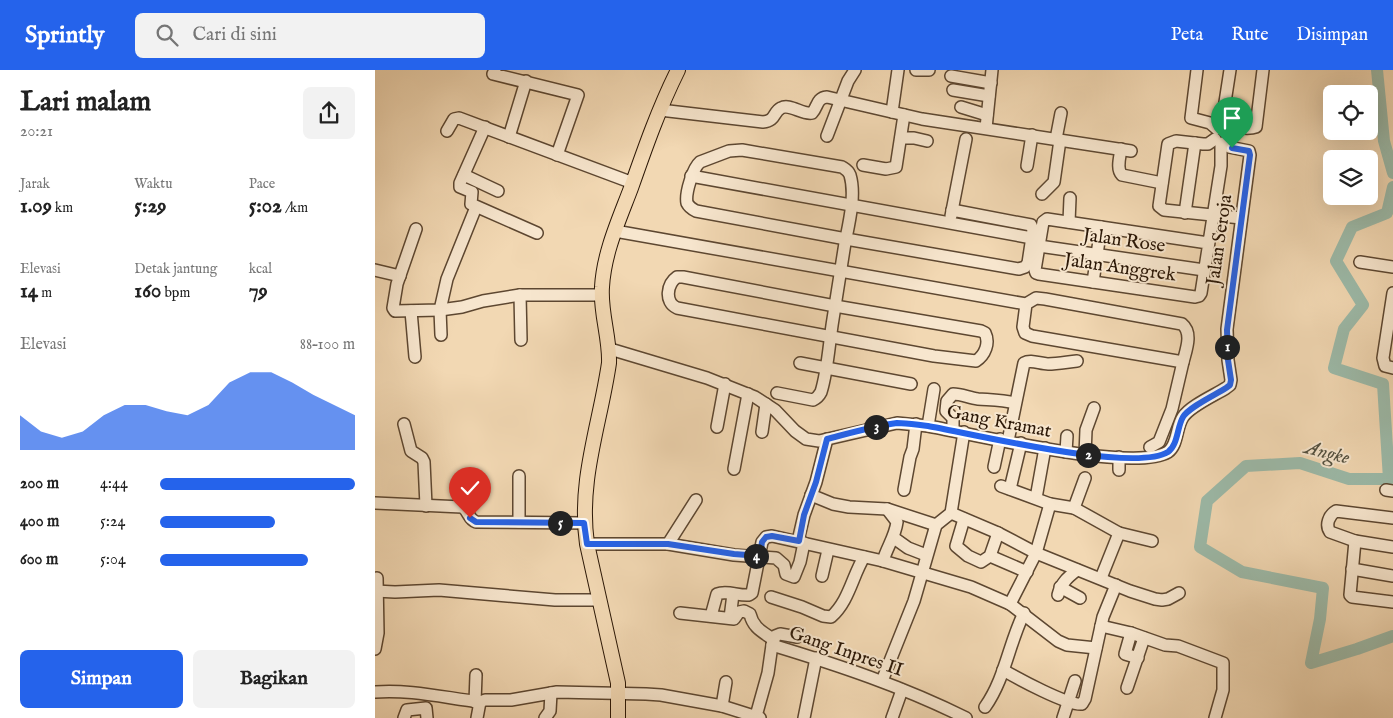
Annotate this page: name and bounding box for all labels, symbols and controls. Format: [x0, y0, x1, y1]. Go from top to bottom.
search box [135, 13, 485, 58]
text: Sprintly [25, 20, 105, 51]
icon: search [153, 21, 181, 49]
text: Cari di sini [193, 23, 277, 47]
text: Peta [1171, 24, 1203, 47]
text: Rute [1231, 24, 1269, 47]
text: Disimpan [1297, 24, 1368, 47]
text: Lari malam [20, 85, 151, 120]
map controls [1323, 85, 1378, 205]
button: locate [1323, 85, 1378, 140]
button: share [303, 87, 355, 139]
pin [1211, 97, 1253, 148]
icon: arrive [1218, 104, 1246, 132]
text: 20:21 [20, 122, 53, 142]
button: layers [1323, 150, 1378, 205]
text: Jarak [20, 175, 50, 193]
text: Waktu [134, 175, 172, 193]
text: Pace [249, 175, 275, 193]
street label: Jalan Seroja [1201, 192, 1238, 289]
text: 1.09 [20, 193, 52, 220]
text: 5:29 [134, 193, 167, 220]
text: 5:02 [249, 193, 282, 220]
text: km [52, 199, 73, 217]
text: /km [282, 199, 308, 217]
street label: Jalan Rose [1079, 223, 1167, 259]
street label: Jalan Anggrek [1061, 248, 1178, 288]
text: Elevasi [20, 260, 61, 278]
text: Detak jantung [134, 260, 217, 278]
text: kcal [249, 260, 272, 278]
text: 14 [20, 278, 38, 305]
text: 160 [134, 278, 161, 305]
text: 79 [249, 278, 268, 305]
text: m [38, 284, 52, 302]
text: bpm [161, 284, 190, 302]
pin: 1 [1215, 334, 1239, 360]
text: Elevasi [20, 335, 67, 355]
text: 88–100 m [300, 335, 355, 355]
text: 1 [1225, 338, 1230, 356]
street label: Gang Kramat [945, 400, 1054, 444]
pin: 3 [863, 414, 889, 440]
text: 3 [874, 418, 879, 436]
water label: Angke [1300, 435, 1352, 472]
pin: 2 [1075, 442, 1101, 468]
text: 2 [1085, 446, 1092, 464]
pin [449, 467, 491, 518]
text: 200 m [20, 474, 59, 494]
text: 4:44 [100, 474, 128, 494]
icon: check [456, 474, 484, 502]
pin: 5 [547, 510, 573, 536]
text: 400 m [20, 512, 59, 532]
text: 5:24 [100, 512, 125, 532]
text: 5 [558, 514, 563, 532]
pin: 4 [743, 544, 769, 568]
text: 4 [753, 547, 760, 565]
text: 600 m [20, 550, 58, 570]
text: 5:04 [100, 550, 126, 570]
street label: Gang Inpres II [786, 621, 906, 683]
button: Simpan [20, 650, 183, 708]
button: Bagikan [193, 650, 355, 708]

